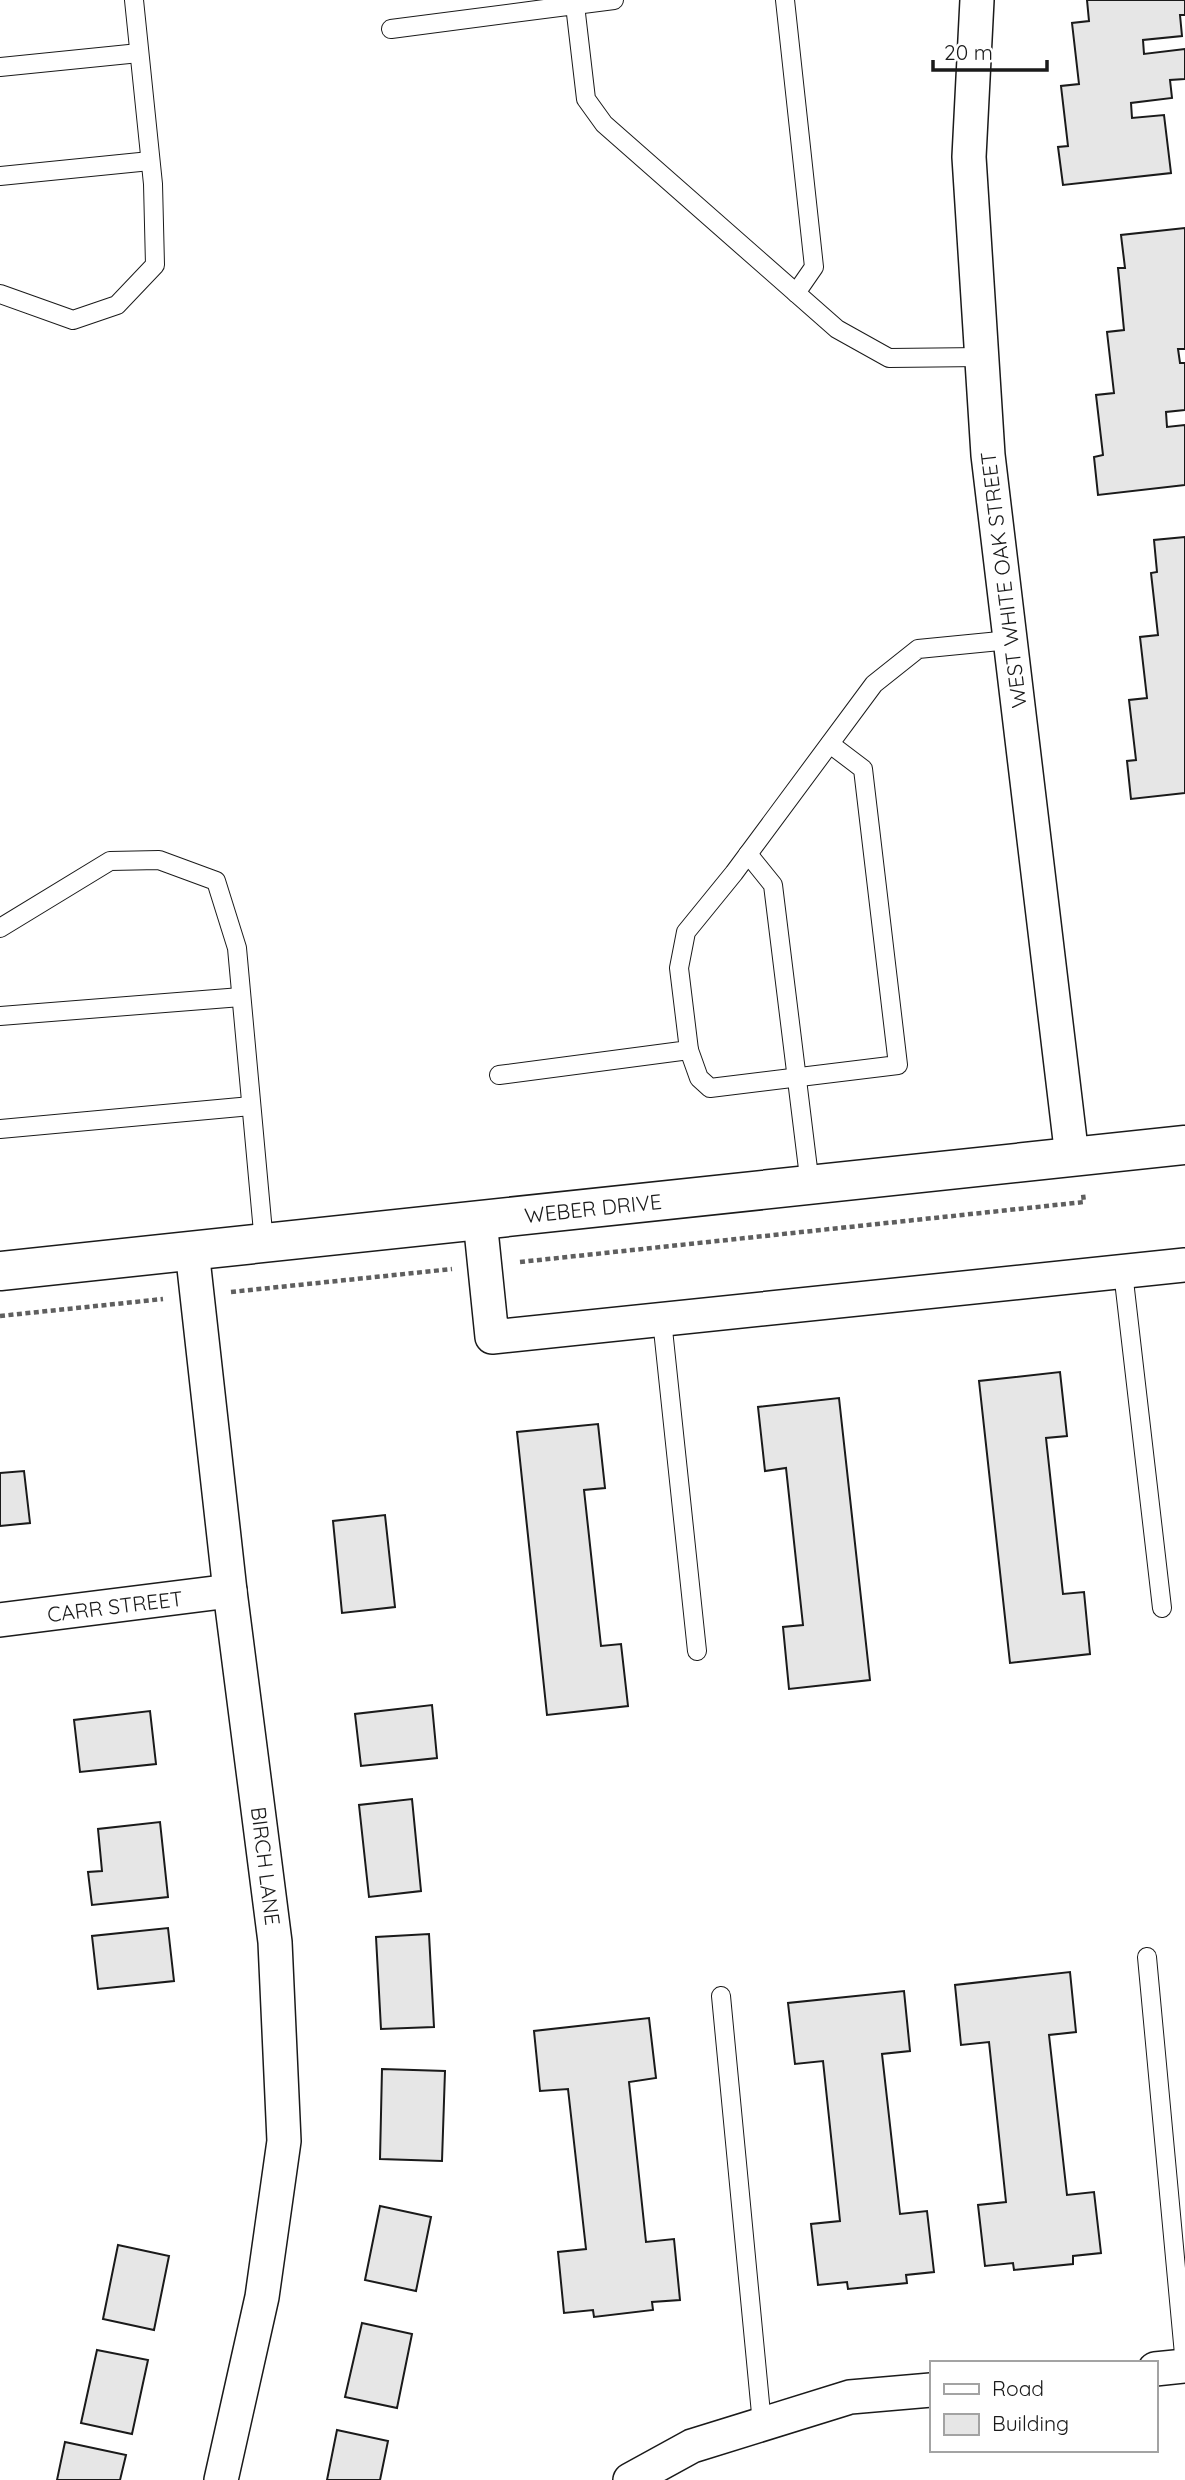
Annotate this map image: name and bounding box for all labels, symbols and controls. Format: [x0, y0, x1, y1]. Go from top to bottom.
scale bar [933, 28, 1047, 72]
text: 20 m [944, 39, 993, 65]
street label: WEST WHITE OAK STREET [974, 450, 1032, 710]
street label: WEBER DRIVE [523, 1188, 663, 1228]
street label: CARR STREET [46, 1585, 184, 1627]
street label: BIRCH LANE [246, 1805, 286, 1927]
legend [930, 2361, 1157, 2452]
text: Road [992, 2375, 1044, 2401]
text: Building [992, 2410, 1069, 2436]

